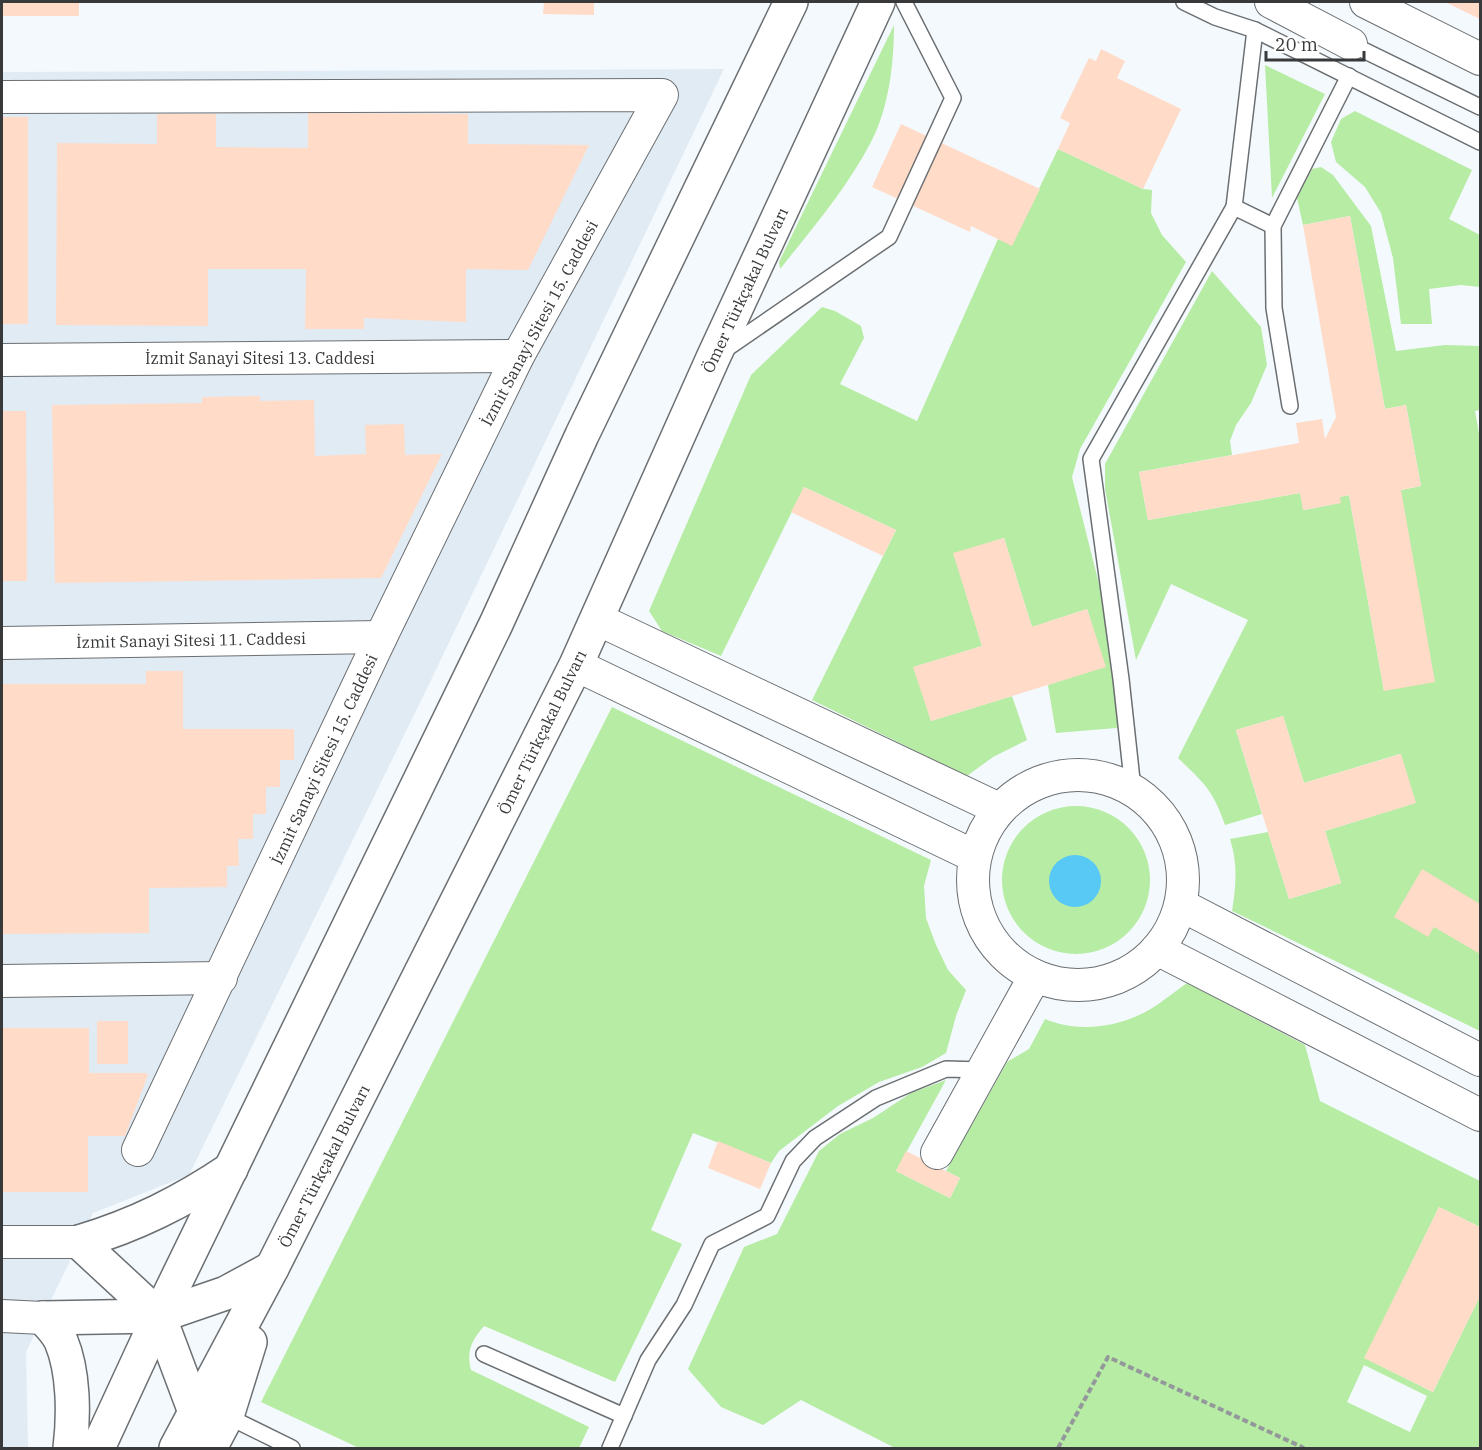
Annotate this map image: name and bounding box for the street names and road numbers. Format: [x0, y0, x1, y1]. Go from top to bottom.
street label: Ömer Türkçakal Bulvarı [698, 204, 792, 376]
street label: İzmit Sanayi Sitesi 15. Caddesi [476, 217, 602, 429]
street label: İzmit Sanayi Sitesi 13. Caddesi [145, 348, 375, 368]
street label: İzmit Sanayi Sitesi 11. Caddesi [76, 628, 306, 652]
street label: Ömer Türkçakal Bulvarı [493, 647, 591, 817]
street label: İzmit Sanayi Sitesi 15. Caddesi [266, 651, 382, 867]
street label: Ömer Türkçakal Bulvarı [274, 1081, 374, 1251]

